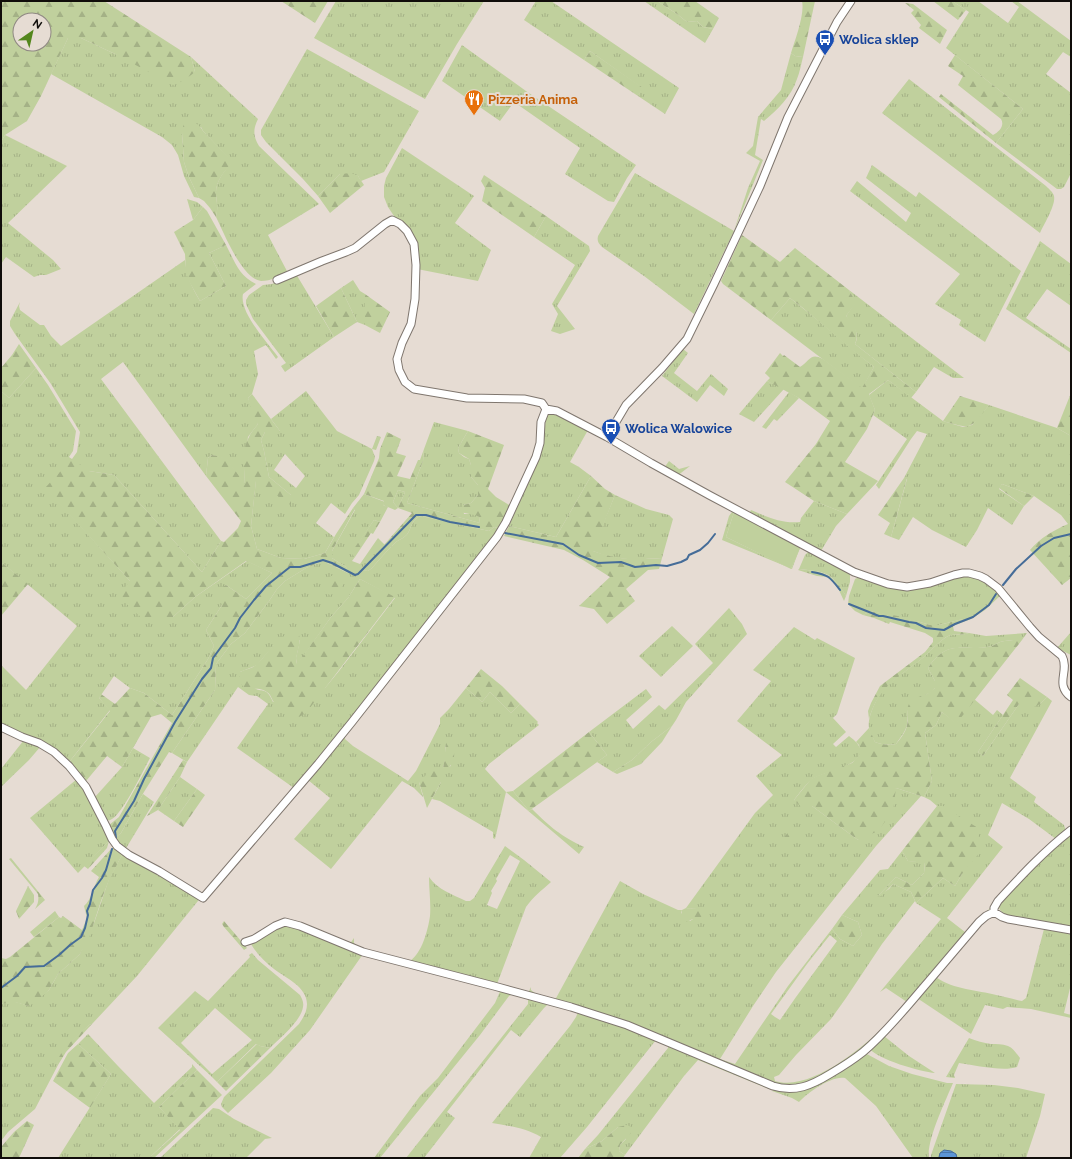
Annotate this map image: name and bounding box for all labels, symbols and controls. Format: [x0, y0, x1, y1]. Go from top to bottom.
north arrow [12, 12, 52, 52]
text: N [30, 16, 44, 32]
bus stop icon: Wolica sklep [814, 28, 836, 56]
place label: Wolica sklep [839, 32, 919, 47]
restaurant icon: Pizzeria Anima [463, 88, 485, 116]
place label: Pizzeria Anima [488, 92, 578, 107]
bus stop icon: Wolica Walowice [600, 417, 622, 445]
place label: Wolica Walowice [625, 421, 732, 436]

